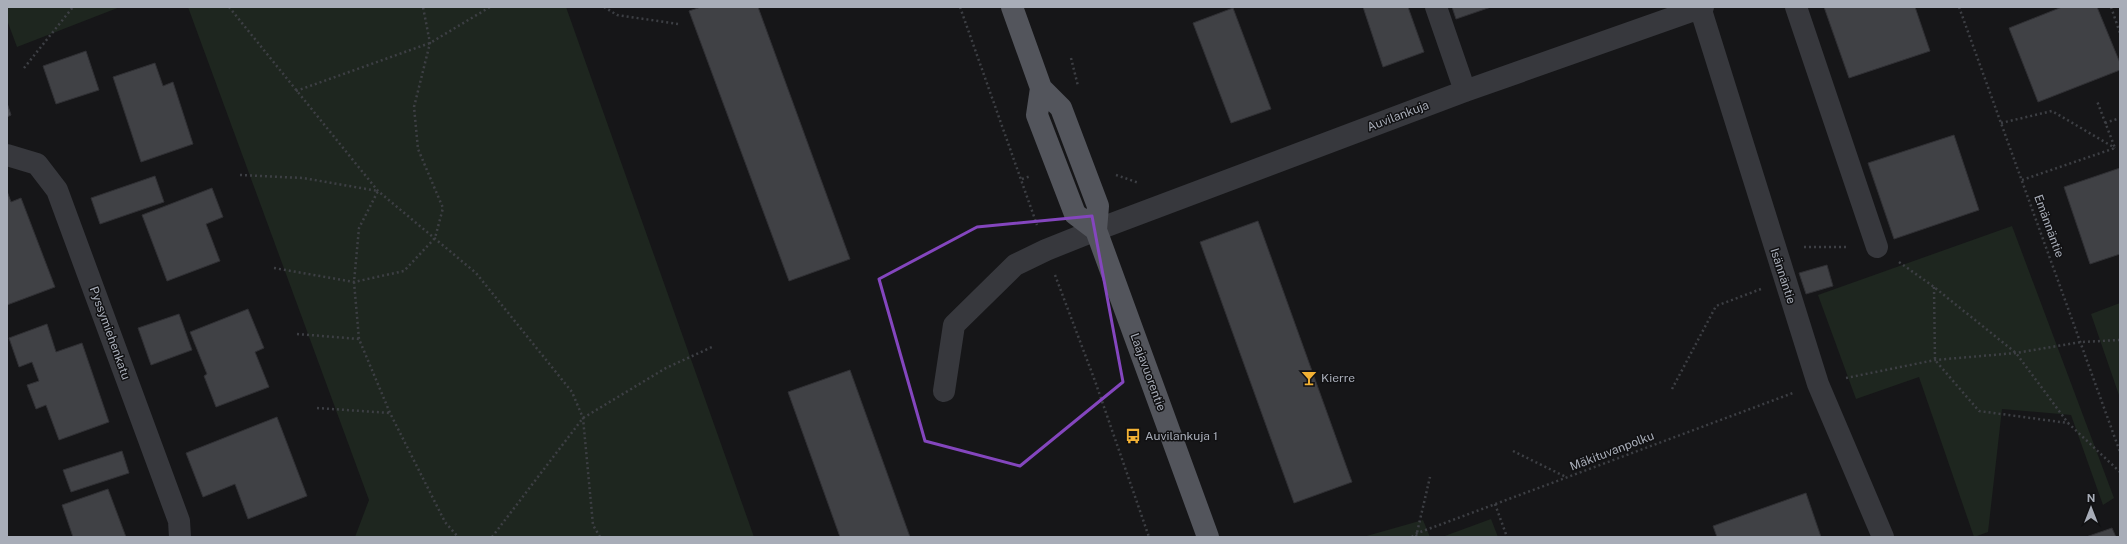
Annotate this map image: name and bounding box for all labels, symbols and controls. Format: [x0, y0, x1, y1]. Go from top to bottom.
street label: Auvilankuja [1365, 98, 1431, 134]
street label: Emännäntie [2031, 193, 2067, 260]
street label: Isännäntie [1767, 246, 1799, 306]
street label: Pyssymiehenkatu [87, 285, 133, 381]
street label: Laajavuorentie [1127, 331, 1169, 413]
bar icon: Kierre [1300, 369, 1318, 387]
place label: Kierre [1321, 371, 1355, 385]
bus stop icon: Auvilankuja 1 [1124, 427, 1142, 445]
street label: Mäkituvanpolku [1568, 428, 1656, 473]
place label: Auvilankuja 1 [1145, 429, 1218, 443]
north arrow [2071, 488, 2111, 528]
text: N [2087, 492, 2095, 504]

